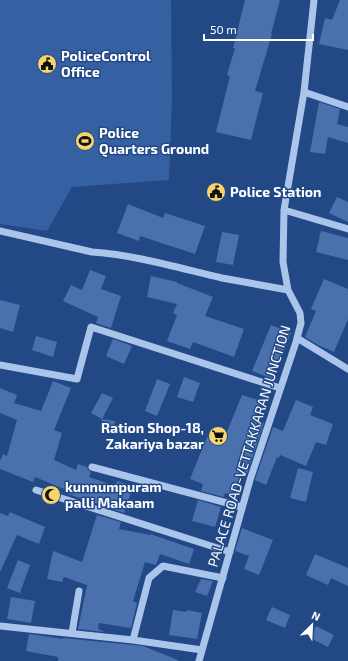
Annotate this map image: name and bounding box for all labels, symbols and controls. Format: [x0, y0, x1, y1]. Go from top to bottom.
scale bar [204, 16, 313, 42]
text: 50 m [210, 22, 237, 36]
place label: PoliceControl Office [61, 47, 151, 80]
public building icon: PoliceControl Office [36, 53, 58, 75]
place label: Police Quarters Ground [99, 124, 209, 158]
sports icon: Police Quarters Ground [74, 130, 96, 152]
public building icon: Police Station [205, 181, 227, 203]
place label: Police Station [230, 183, 321, 200]
street label: PALACE ROAD-VETTAKKARAN JUNCTION [204, 323, 293, 569]
place label: Ration Shop-18, Zakariya bazar [101, 419, 204, 452]
supermarket icon: Ration Shop-18, Zakariya bazar [207, 425, 229, 447]
place label: kunnumpuram palli Makaam [65, 478, 162, 511]
mosque icon: kunnumpuram palli Makaam [40, 484, 62, 506]
north arrow [292, 605, 332, 645]
text: N [310, 608, 323, 623]

